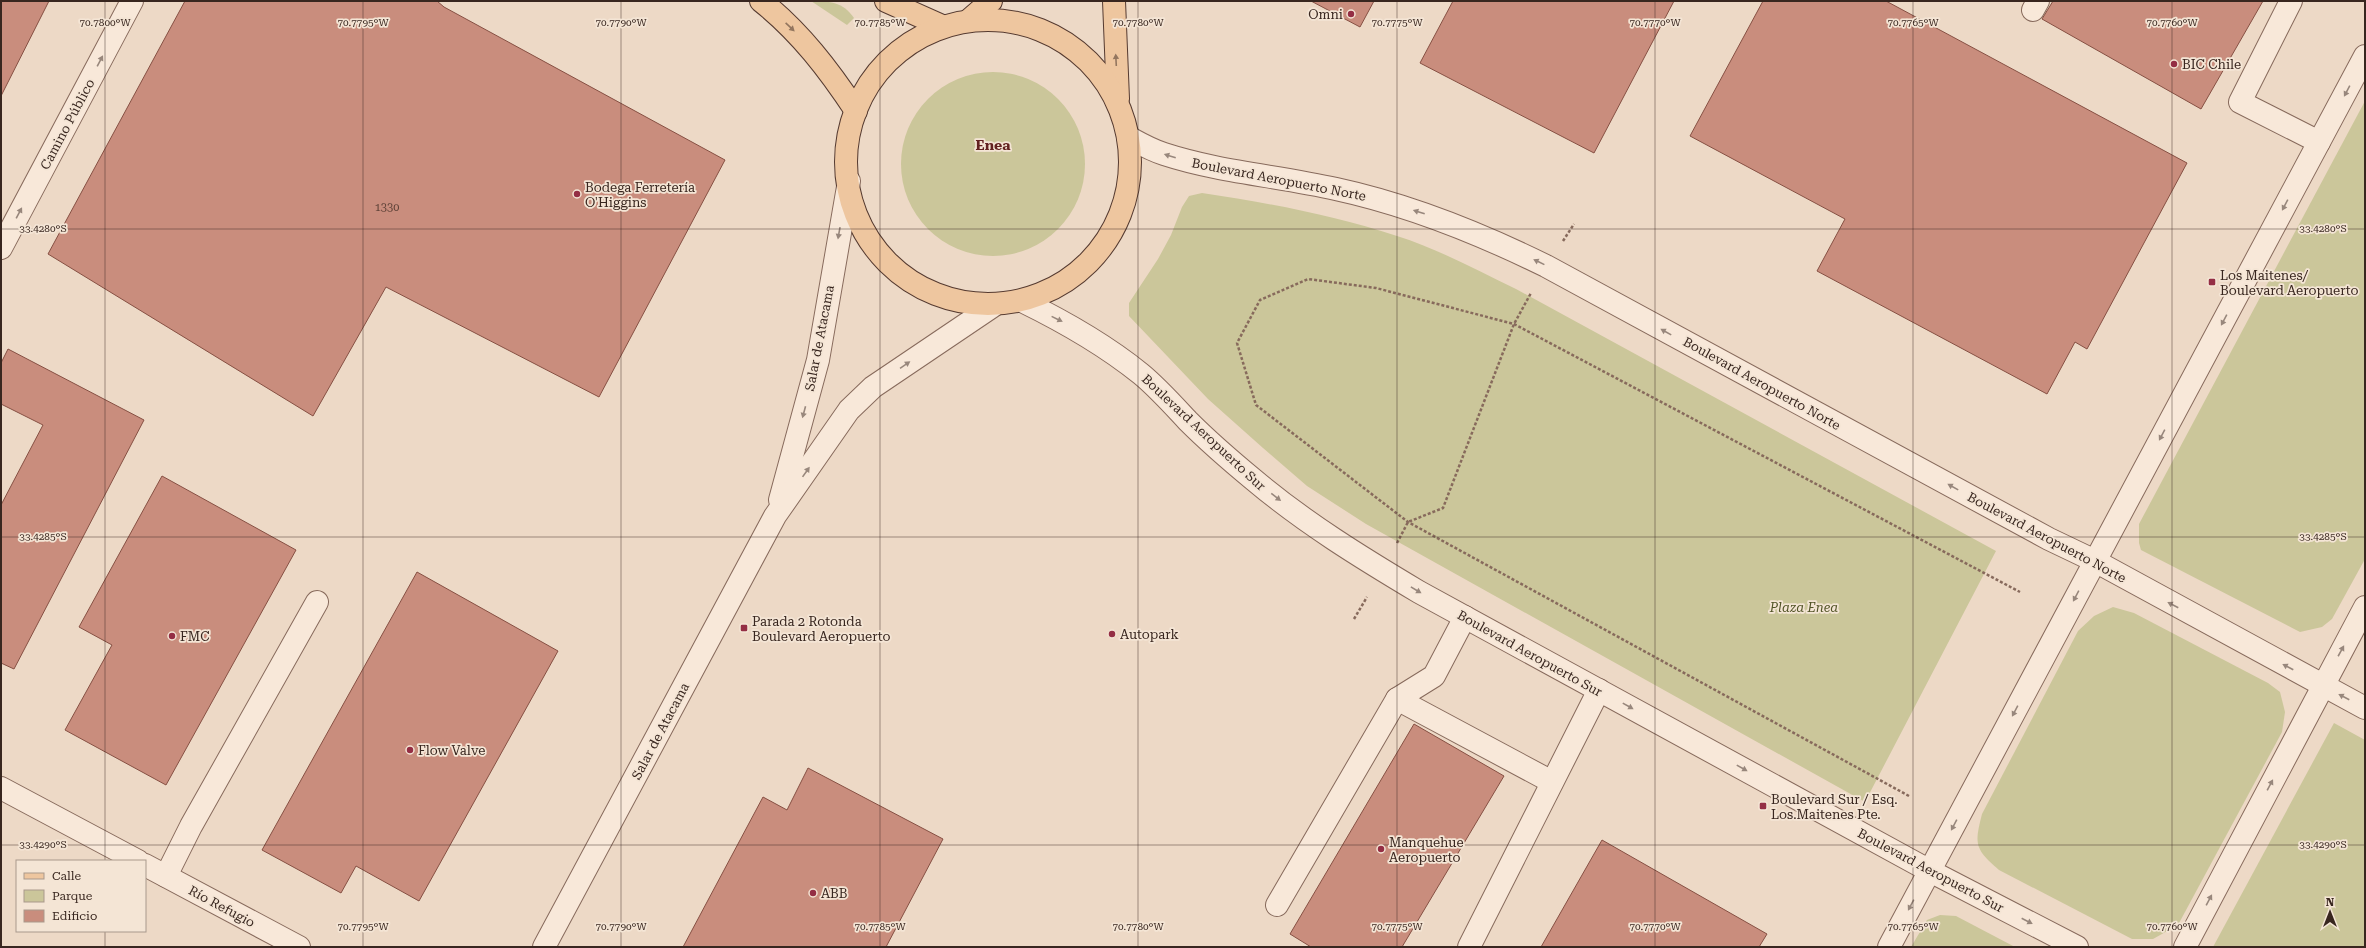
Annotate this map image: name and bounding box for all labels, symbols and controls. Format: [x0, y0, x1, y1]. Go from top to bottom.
place label: Omni [1308, 7, 1343, 22]
marker: Omni [1346, 9, 1356, 19]
text: 70.7800°W [79, 17, 131, 28]
text: 70.7795°W [337, 17, 389, 28]
text: 70.7790°W [595, 17, 647, 28]
text: 70.7785°W [854, 17, 906, 28]
text: 70.7780°W [1112, 17, 1164, 28]
text: 70.7775°W [1371, 17, 1423, 28]
text: 70.7770°W [1629, 17, 1681, 28]
text: 70.7765°W [1887, 17, 1939, 28]
text: 70.7760°W [2146, 17, 2198, 28]
one-way arrow [785, 22, 795, 32]
one-way arrow [1112, 54, 1119, 66]
one-way arrow [97, 55, 104, 67]
place label: BIC Chile [2182, 57, 2241, 72]
marker: BIC Chile [2169, 59, 2179, 69]
street label: Camino Público [37, 76, 98, 172]
one-way arrow [2343, 85, 2350, 97]
district label: Enea [976, 137, 1011, 153]
one-way arrow [1164, 153, 1176, 159]
street label: Boulevard Aeropuerto Norte [1190, 155, 1367, 204]
place label: Bodega Ferretería O'Higgins [585, 180, 695, 210]
marker: Bodega Ferretería O'Higgins [572, 189, 582, 199]
one-way arrow [2282, 199, 2288, 211]
house number: 1330 [375, 201, 399, 214]
one-way arrow [16, 207, 23, 219]
one-way arrow [1413, 209, 1425, 215]
text: 33.4280°S [19, 223, 67, 234]
text: 33.4280°S [2299, 223, 2347, 234]
one-way arrow [836, 227, 842, 239]
one-way arrow [1533, 259, 1545, 265]
place label: Los Maitenes/ Boulevard Aeropuerto [2220, 268, 2358, 298]
marker: Los Maitenes/ Boulevard Aeropuerto [2207, 277, 2217, 287]
street label: Salar de Atacama [802, 284, 837, 392]
one-way arrow [2220, 314, 2227, 326]
one-way arrow [1052, 316, 1063, 322]
one-way arrow [1661, 328, 1672, 335]
street label: Boulevard Aeropuerto Norte [1681, 334, 1843, 433]
one-way arrow [900, 361, 910, 369]
street label: Boulevard Aeropuerto Sur [1139, 371, 1269, 494]
one-way arrow [801, 406, 807, 418]
one-way arrow [2159, 429, 2166, 440]
one-way arrow [802, 467, 810, 478]
one-way arrow [1947, 484, 1959, 491]
street label: Boulevard Aeropuerto Norte [1965, 489, 2129, 586]
one-way arrow [1271, 493, 1282, 502]
text: 33.4285°S [19, 531, 67, 542]
text: 33.4285°S [2299, 531, 2347, 542]
one-way arrow [1410, 587, 1422, 594]
one-way arrow [2073, 590, 2080, 602]
park label: Plaza Enea [1769, 600, 1838, 615]
one-way arrow [2168, 601, 2179, 608]
street label: Boulevard Aeropuerto Sur [1455, 607, 1605, 700]
place label: Parada 2 Rotonda Boulevard Aeropuerto [752, 614, 890, 644]
marker: Parada 2 Rotonda Boulevard Aeropuerto [739, 623, 749, 633]
place label: Autopark [1120, 627, 1179, 642]
place label: FMC [180, 629, 210, 644]
marker: Autopark [1107, 629, 1117, 639]
marker: FMC [167, 631, 177, 641]
one-way arrow [2338, 645, 2344, 657]
one-way arrow [2282, 663, 2294, 670]
street label: Salar de Atacama [629, 680, 692, 782]
one-way arrow [2338, 693, 2349, 700]
one-way arrow [1623, 703, 1634, 710]
one-way arrow [2012, 705, 2019, 716]
place label: Flow Valve [418, 743, 485, 758]
marker: Flow Valve [405, 745, 415, 755]
one-way arrow [1737, 765, 1748, 772]
one-way arrow [2267, 779, 2273, 791]
place label: Boulevard Sur / Esq. Los.Maitenes Pte. [1771, 792, 1898, 822]
marker: Boulevard Sur / Esq. Los.Maitenes Pte. [1758, 801, 1768, 811]
one-way arrow [1951, 819, 1957, 831]
street label: Boulevard Aeropuerto Sur [1855, 825, 2007, 916]
place label: Manquehue Aeropuerto [1389, 835, 1464, 865]
text: 33.4290°S [19, 839, 67, 850]
text: 33.4290°S [2299, 839, 2347, 850]
marker: Manquehue Aeropuerto [1376, 844, 1386, 854]
legend [16, 860, 146, 932]
text: Calle [52, 869, 82, 883]
street label: Río Refugio [186, 883, 258, 930]
place label: ABB [821, 886, 848, 901]
marker: ABB [808, 888, 818, 898]
text: Parque [52, 889, 93, 903]
north arrow [2310, 892, 2350, 932]
one-way arrow [2206, 894, 2213, 906]
text: N [2326, 896, 2335, 909]
one-way arrow [1908, 899, 1915, 911]
text: Edificio [52, 909, 97, 923]
one-way arrow [2021, 918, 2032, 924]
text: 70.7795°W [337, 921, 389, 932]
text: 70.7790°W [595, 921, 647, 932]
text: 70.7785°W [854, 921, 906, 932]
text: 70.7780°W [1112, 921, 1164, 932]
text: 70.7775°W [1371, 921, 1423, 932]
text: 70.7770°W [1629, 921, 1681, 932]
text: 70.7765°W [1887, 921, 1939, 932]
text: 70.7760°W [2146, 921, 2198, 932]

